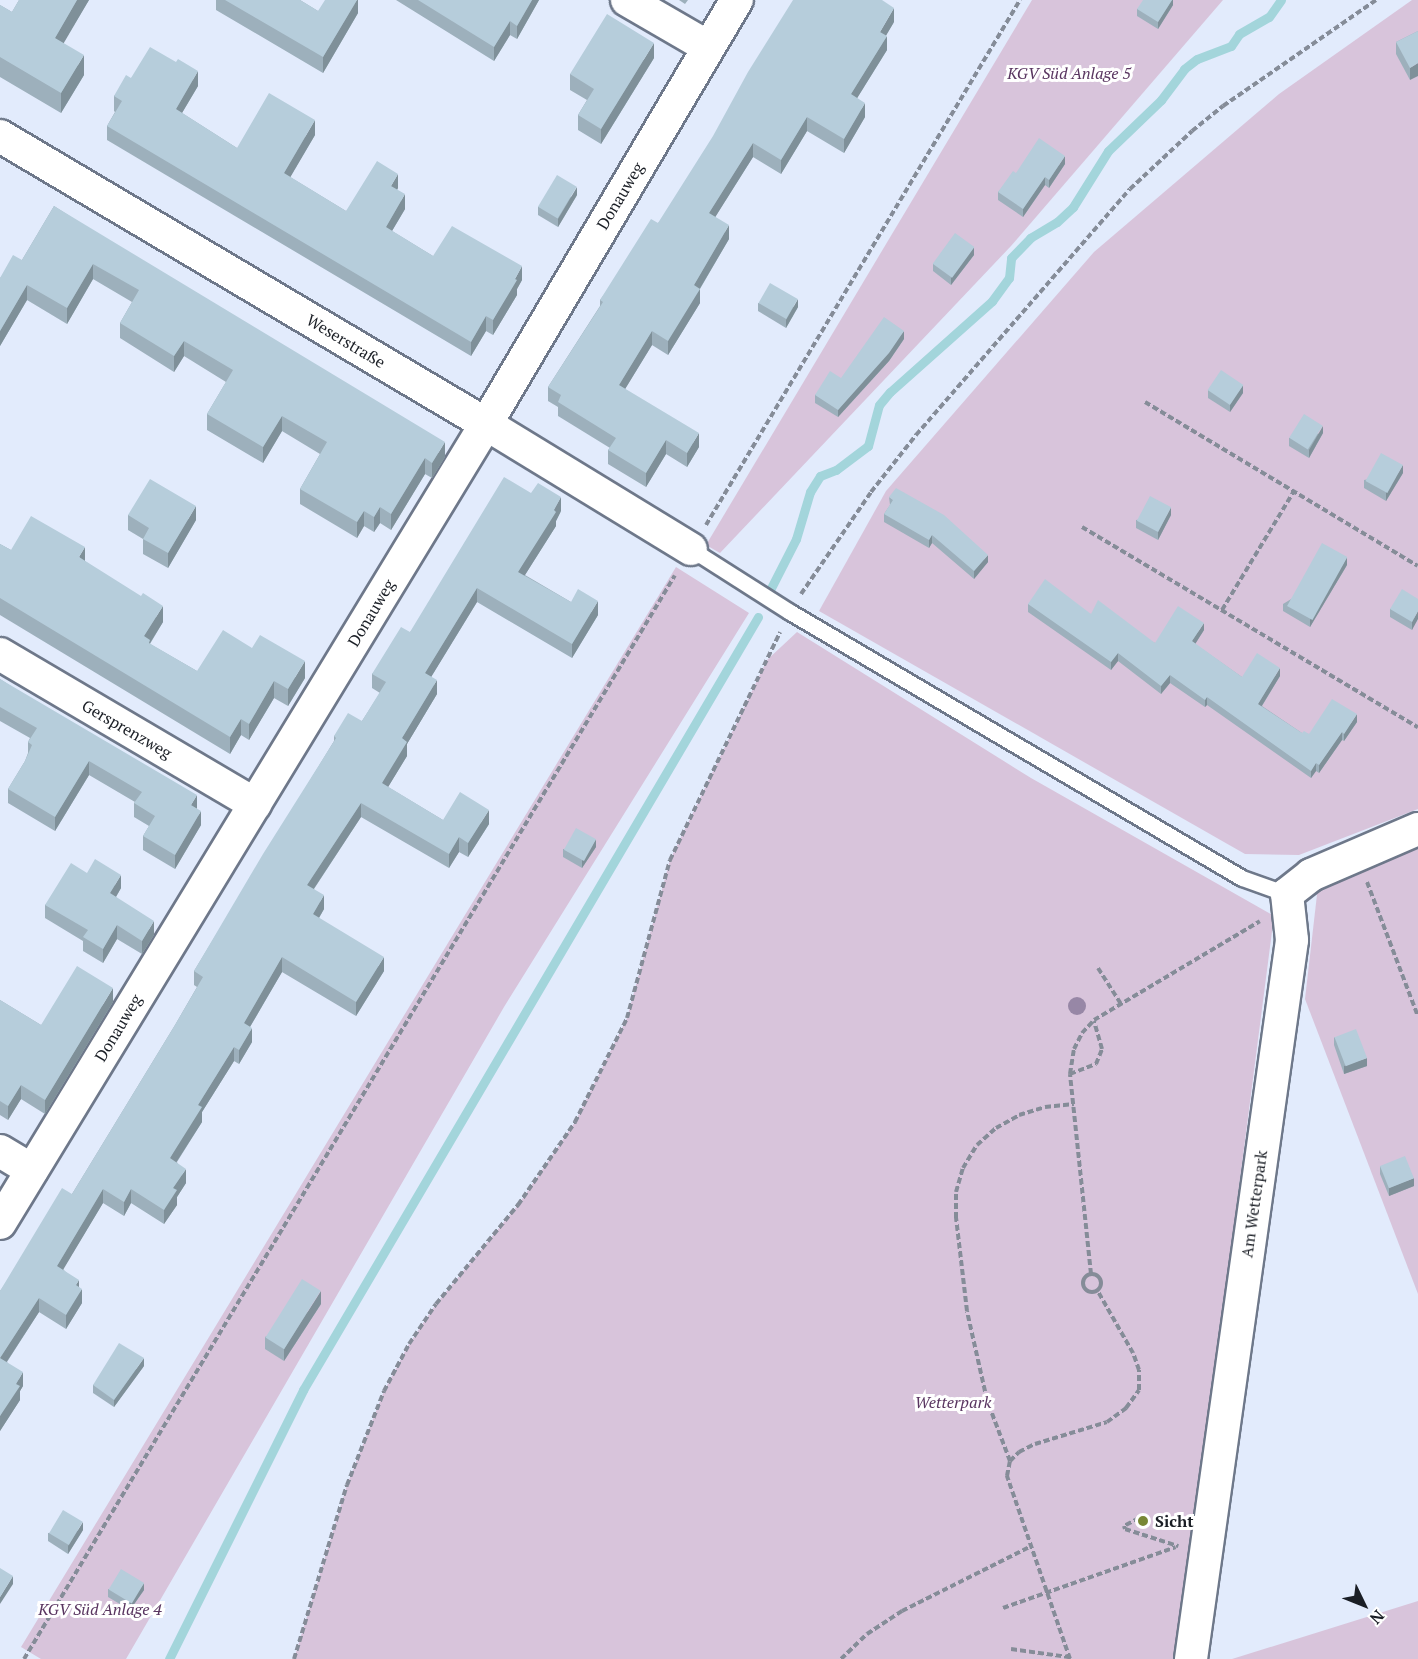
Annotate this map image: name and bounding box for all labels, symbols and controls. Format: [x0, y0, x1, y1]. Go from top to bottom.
park label: KGV Süd Anlage 5 [1007, 63, 1131, 83]
street label: Donauweg [592, 159, 648, 233]
street label: Weserstraße [303, 310, 389, 372]
street label: Donauweg [343, 576, 399, 650]
street label: Gersprenzweg [79, 696, 175, 762]
street label: Donauweg [90, 991, 146, 1065]
street label: Am Wetterpark [1237, 1149, 1271, 1259]
park label: Wetterpark [915, 1392, 991, 1412]
place label: Sicht [1155, 1511, 1194, 1531]
marker: Sicht [1136, 1514, 1150, 1528]
north arrow [1334, 1575, 1394, 1635]
park label: KGV Süd Anlage 4 [38, 1599, 162, 1619]
text: N [1365, 1605, 1389, 1629]

